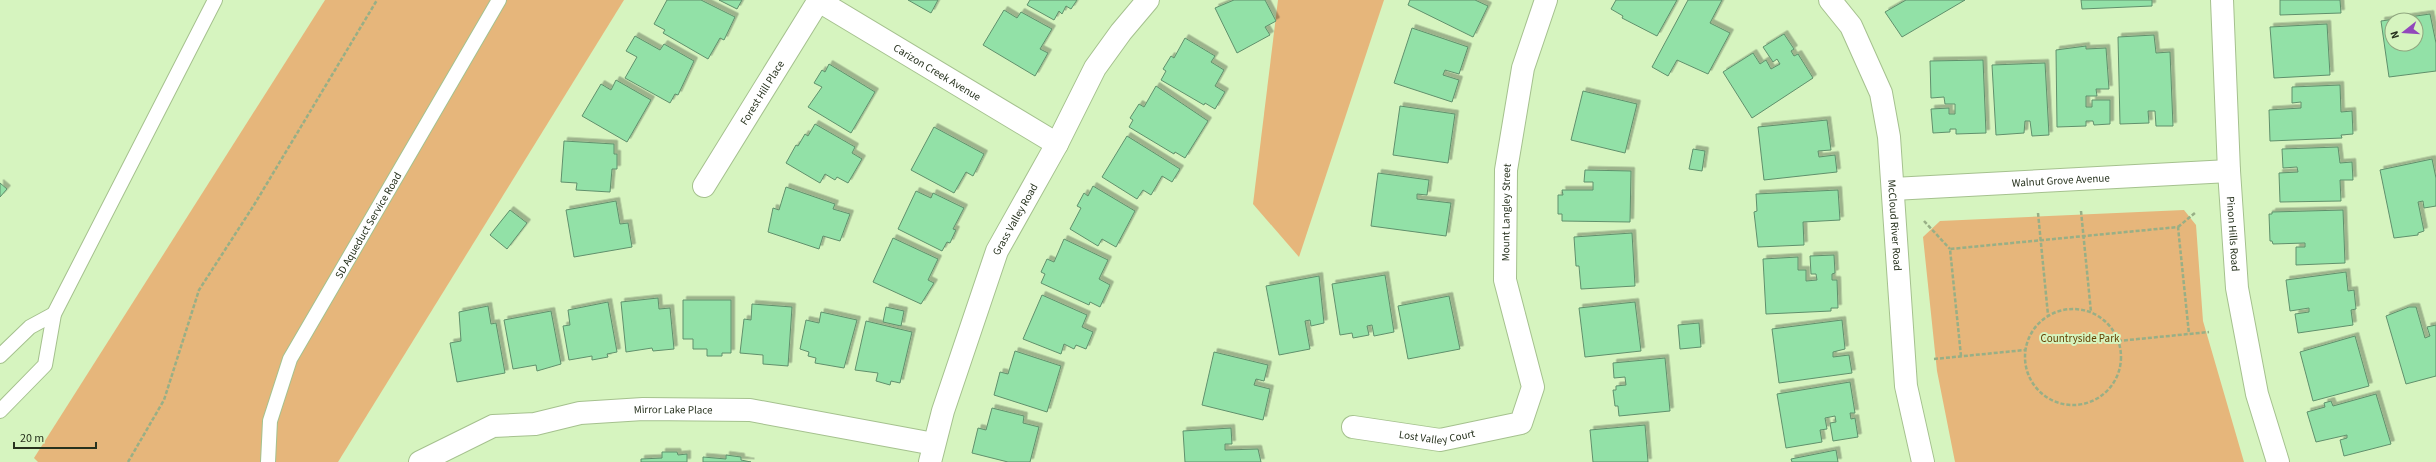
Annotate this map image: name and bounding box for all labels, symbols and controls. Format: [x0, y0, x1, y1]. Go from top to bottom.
north arrow [2384, 12, 2424, 52]
text: N [2387, 29, 2403, 40]
street label: Carizon Creek Avenue [890, 40, 984, 105]
street label: Forest Hill Place [737, 57, 788, 128]
street label: Mount Langley Street [1498, 162, 1515, 261]
street label: SD Aqueduct Service Road [331, 170, 405, 281]
street label: Walnut Grove Avenue [2011, 170, 2111, 191]
street label: McCloud River Road [1884, 179, 1905, 271]
street label: Grass Valley Road [989, 181, 1041, 257]
street label: Pinon Hills Road [2223, 196, 2243, 272]
park label: Countryside Park [2041, 331, 2120, 346]
street label: Mirror Lake Place [633, 402, 713, 418]
scale bar [14, 424, 96, 450]
street label: Lost Valley Court [1398, 426, 1477, 448]
text: 20 m [20, 430, 44, 447]

